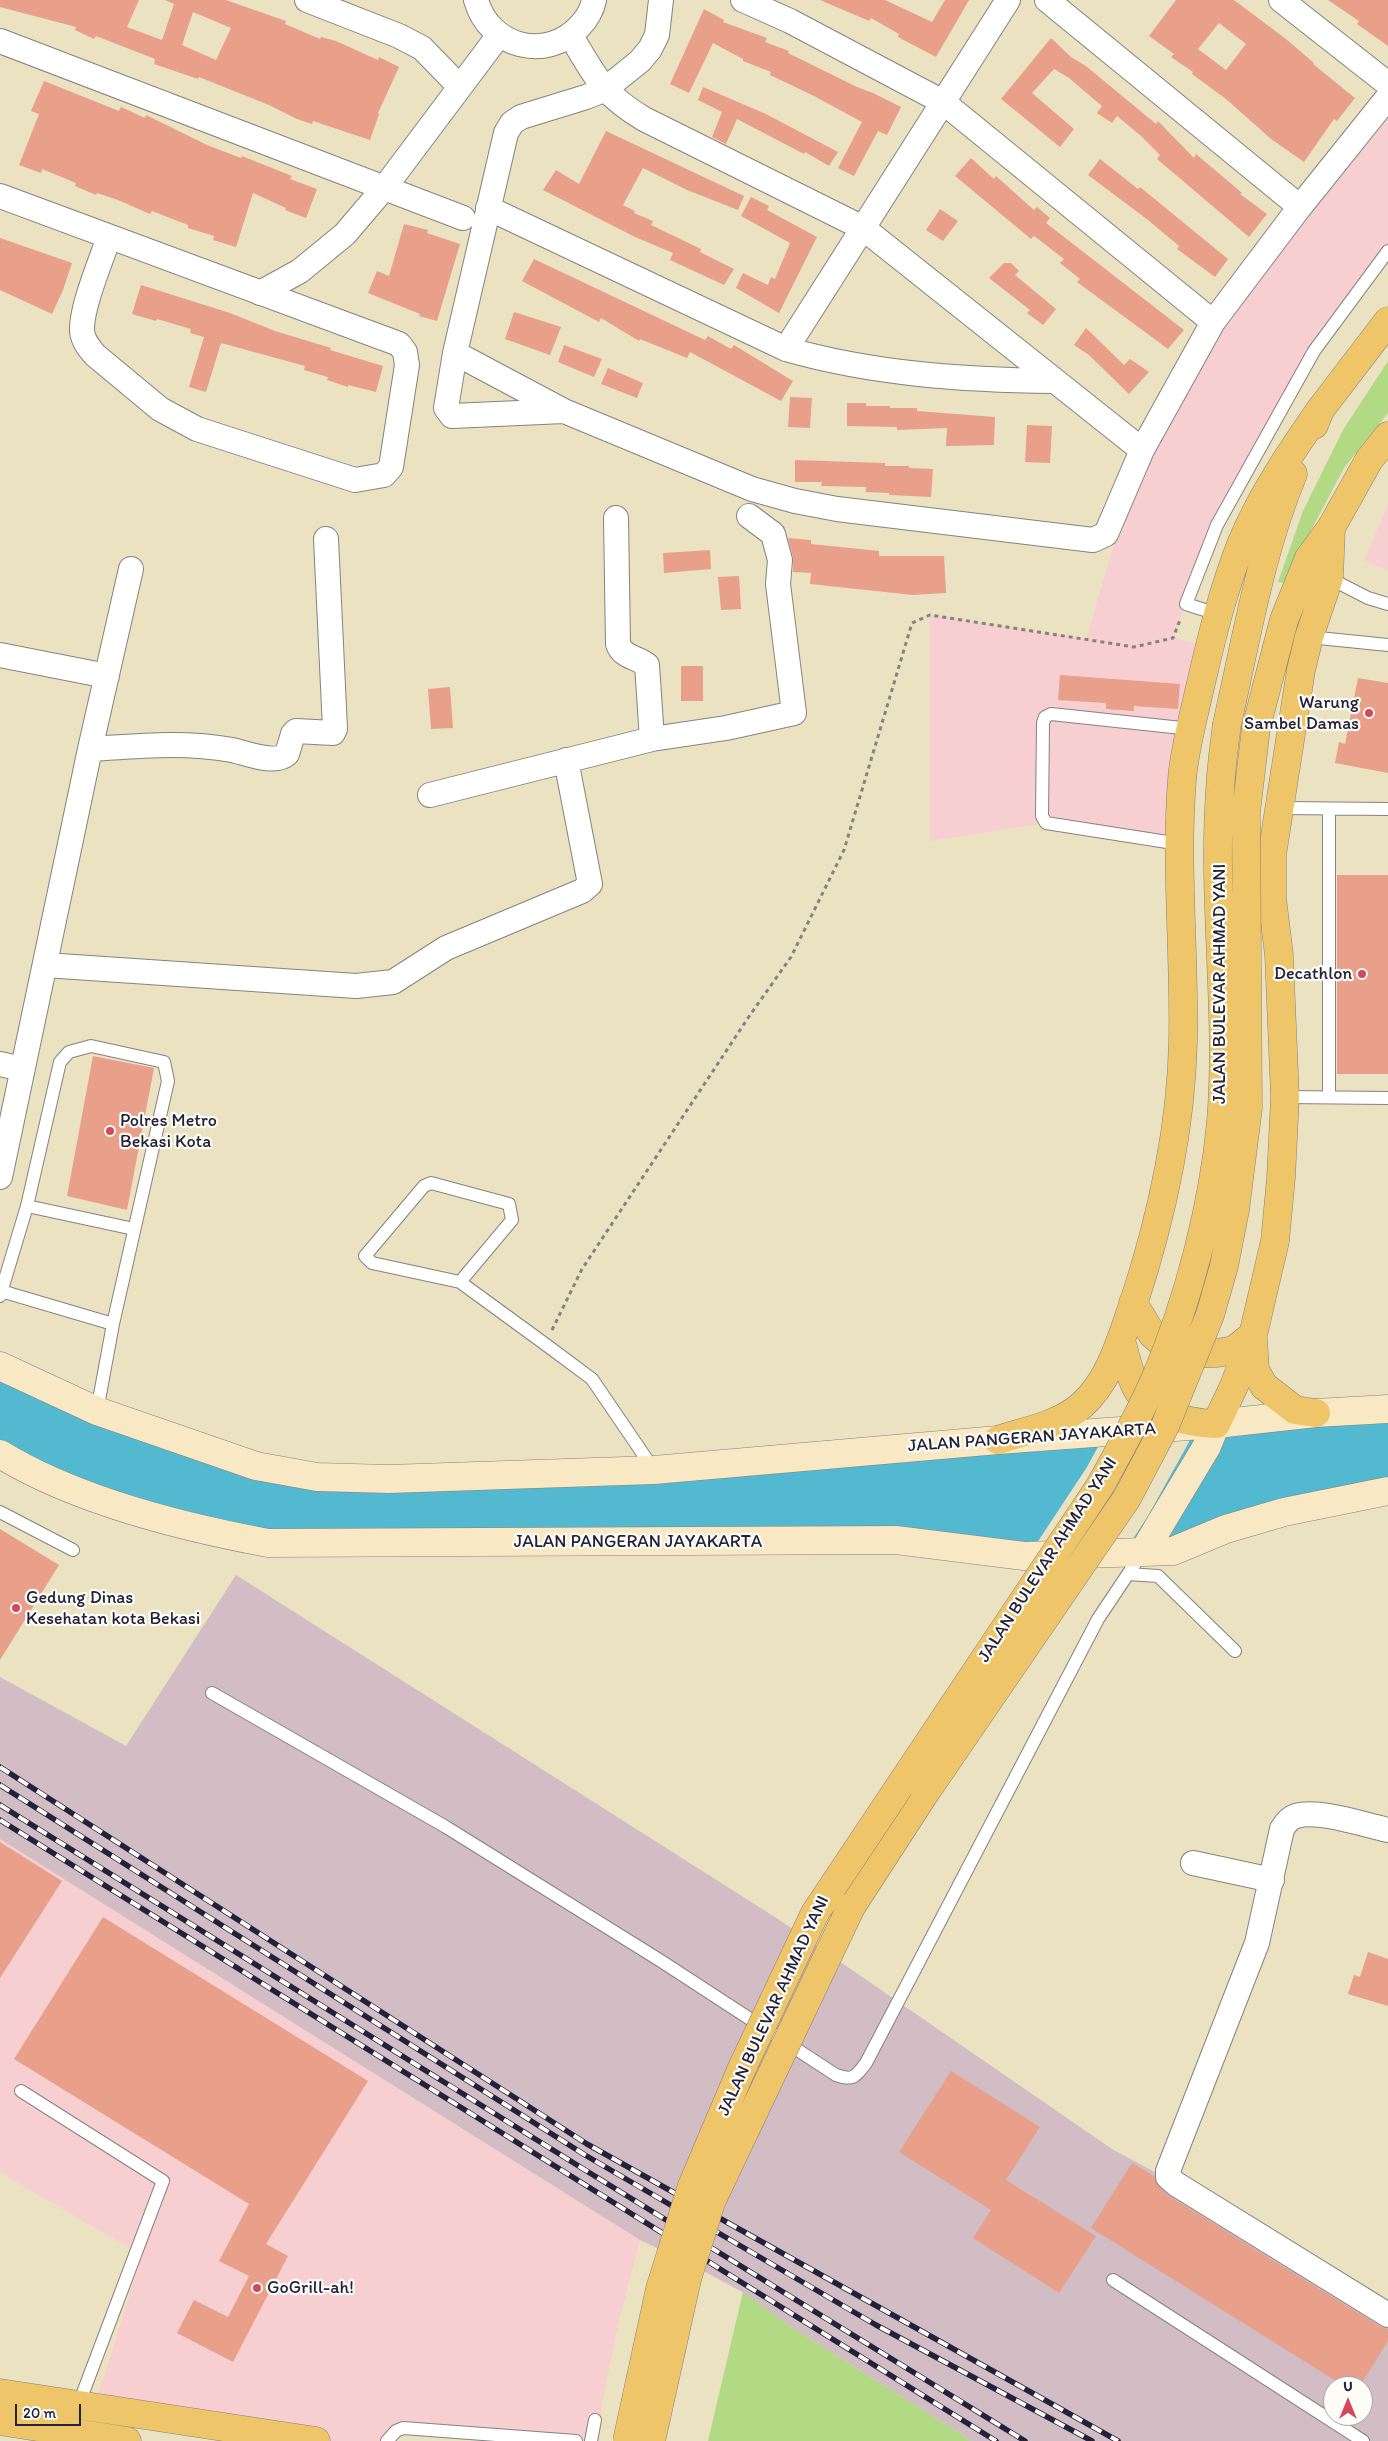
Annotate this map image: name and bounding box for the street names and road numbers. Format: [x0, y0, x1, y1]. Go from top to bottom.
street label: JALAN BULEVAR AHMAD YANI [1209, 864, 1231, 1104]
street label: JALAN PANGERAN JAYAKARTA [907, 1419, 1157, 1457]
street label: JALAN BULEVAR AHMAD YANI [974, 1453, 1122, 1667]
street label: JALAN PANGERAN JAYAKARTA [514, 1531, 762, 1553]
street label: JALAN BULEVAR AHMAD YANI [713, 1893, 835, 2119]

